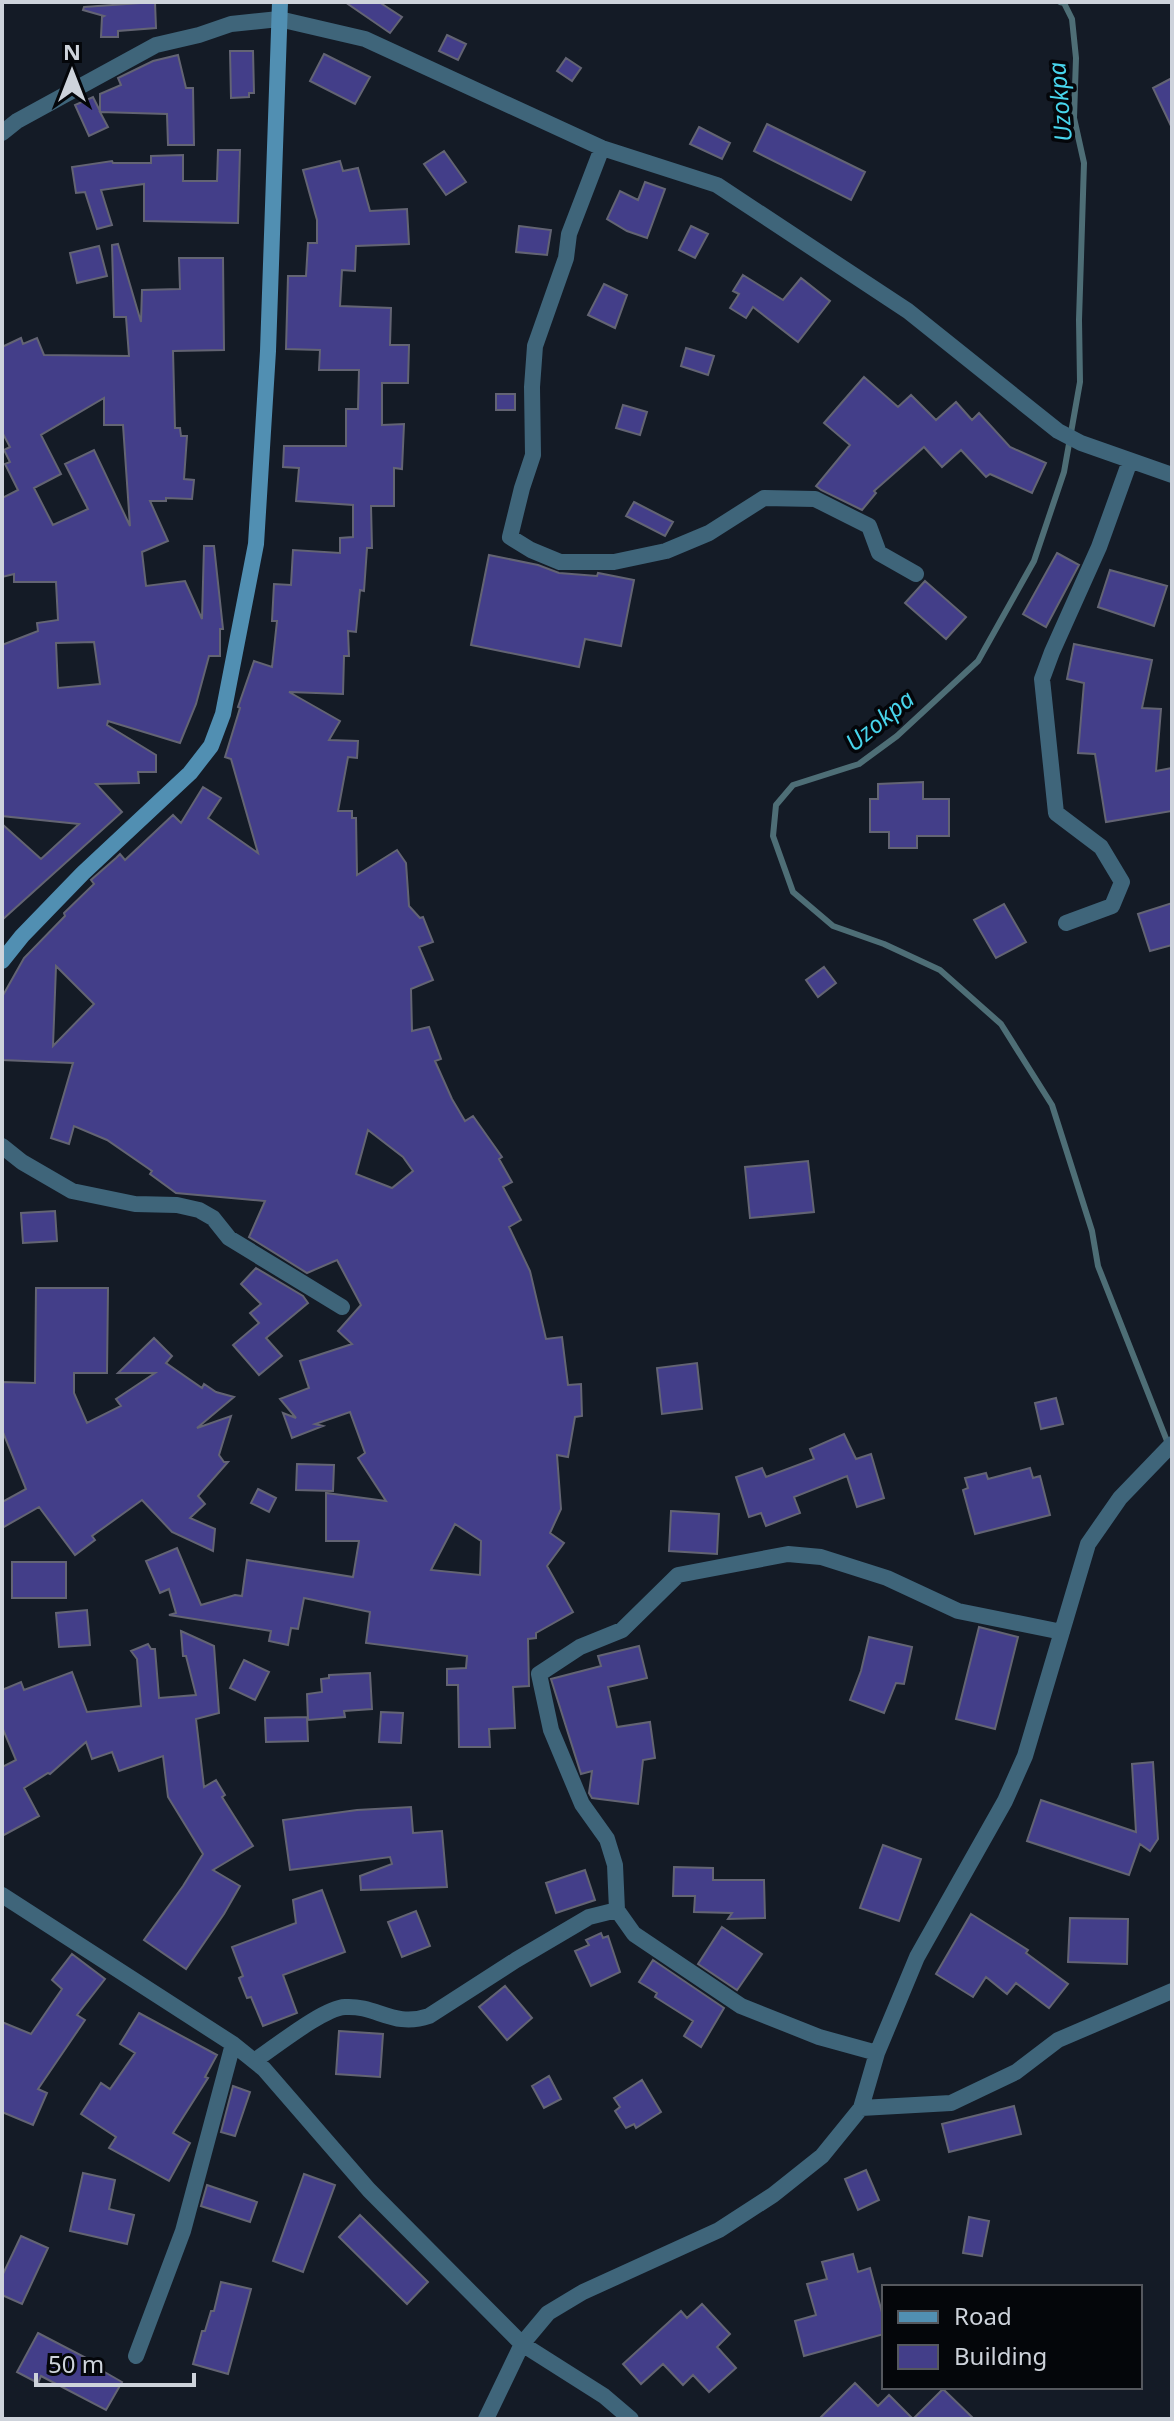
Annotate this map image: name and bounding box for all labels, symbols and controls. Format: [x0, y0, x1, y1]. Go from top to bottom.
north arrow [32, 32, 112, 112]
text: N [63, 36, 81, 66]
water label: Uzokpa [1039, 60, 1079, 143]
water label: Uzokpa [838, 682, 921, 758]
legend [882, 2285, 1142, 2389]
text: Road [954, 2299, 1012, 2332]
scale bar [36, 2337, 194, 2387]
text: Building [954, 2339, 1047, 2372]
text: 50 m [48, 2347, 104, 2380]

